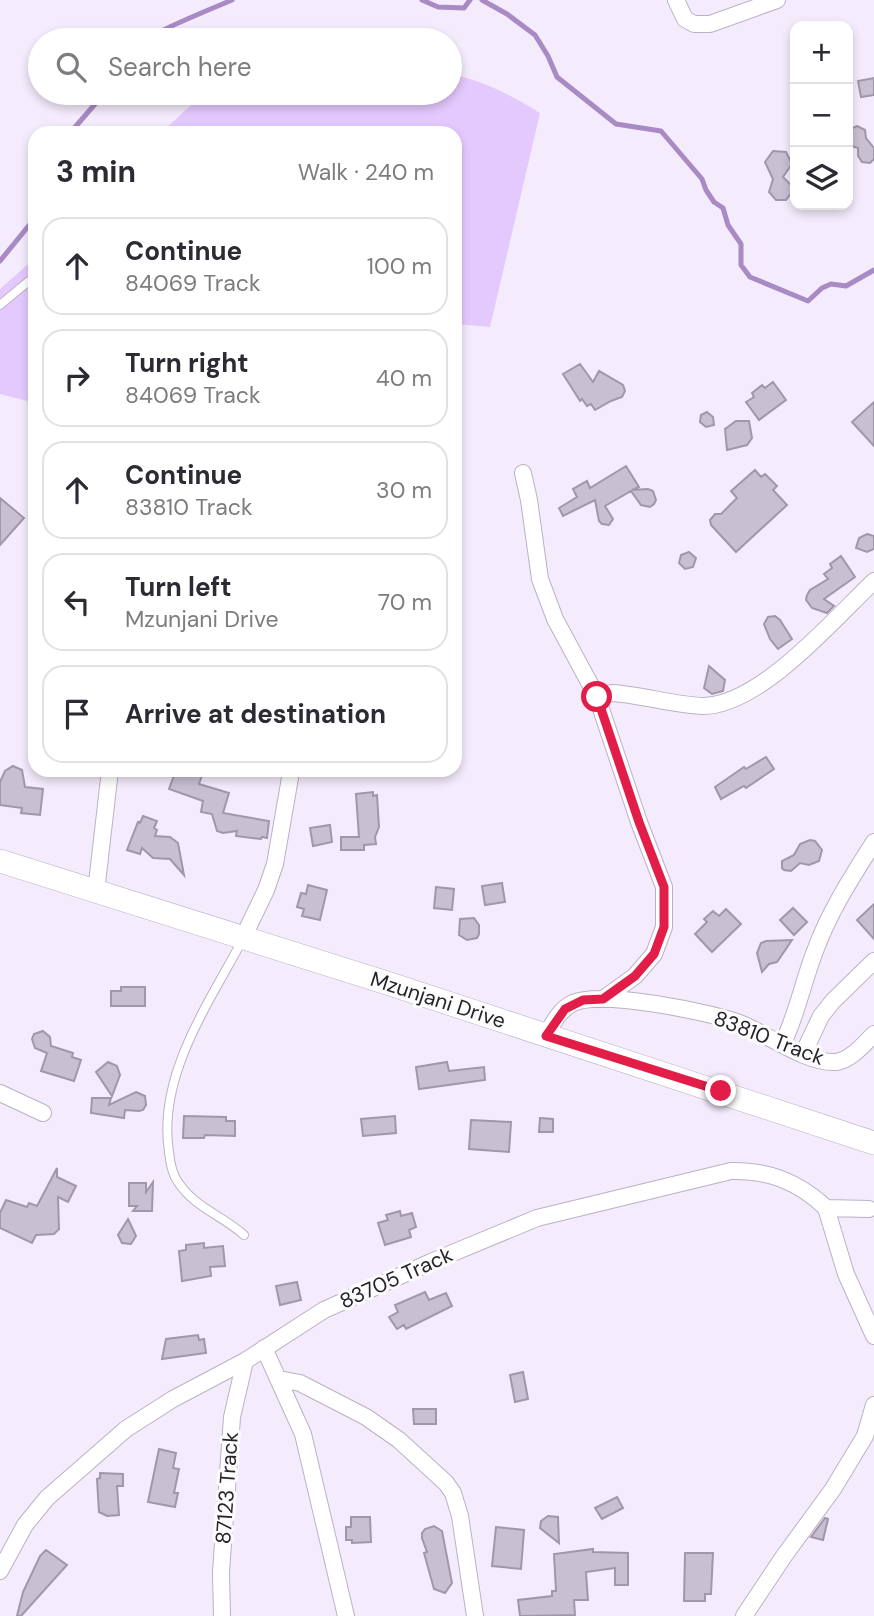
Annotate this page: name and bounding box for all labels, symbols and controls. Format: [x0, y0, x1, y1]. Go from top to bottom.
map controls [790, 21, 853, 210]
button: + [790, 21, 853, 84]
search box [28, 28, 462, 105]
icon: search [52, 48, 90, 86]
text: Search here [108, 50, 251, 84]
button: − [790, 84, 853, 147]
button: layers [790, 147, 853, 210]
text: 3 min [56, 152, 136, 191]
text: Walk · 240 m [298, 157, 434, 187]
text: Continue [125, 234, 242, 268]
icon: ahead [58, 247, 96, 285]
text: 100 m [367, 251, 432, 281]
text: 84069 Track [125, 268, 261, 298]
text: Turn right [125, 346, 249, 380]
icon: right [58, 359, 96, 397]
text: 40 m [376, 363, 432, 393]
text: 84069 Track [125, 380, 261, 410]
text: Continue [125, 458, 242, 492]
icon: ahead [58, 471, 96, 509]
text: 30 m [376, 475, 432, 505]
text: 83810 Track [125, 492, 253, 522]
text: Turn left [125, 570, 232, 604]
icon: left [58, 583, 96, 621]
text: 70 m [378, 587, 432, 617]
text: Mzunjani Drive [125, 604, 279, 634]
route start [581, 681, 612, 712]
icon: arrive [58, 695, 96, 733]
text: Arrive at destination [125, 697, 386, 731]
street label: Mzunjani Drive [367, 965, 509, 1035]
street label: 83810 Track [710, 1004, 829, 1072]
route end [705, 1075, 736, 1106]
street label: 83705 Track [335, 1240, 457, 1315]
street label: 87123 Track [209, 1430, 245, 1545]

